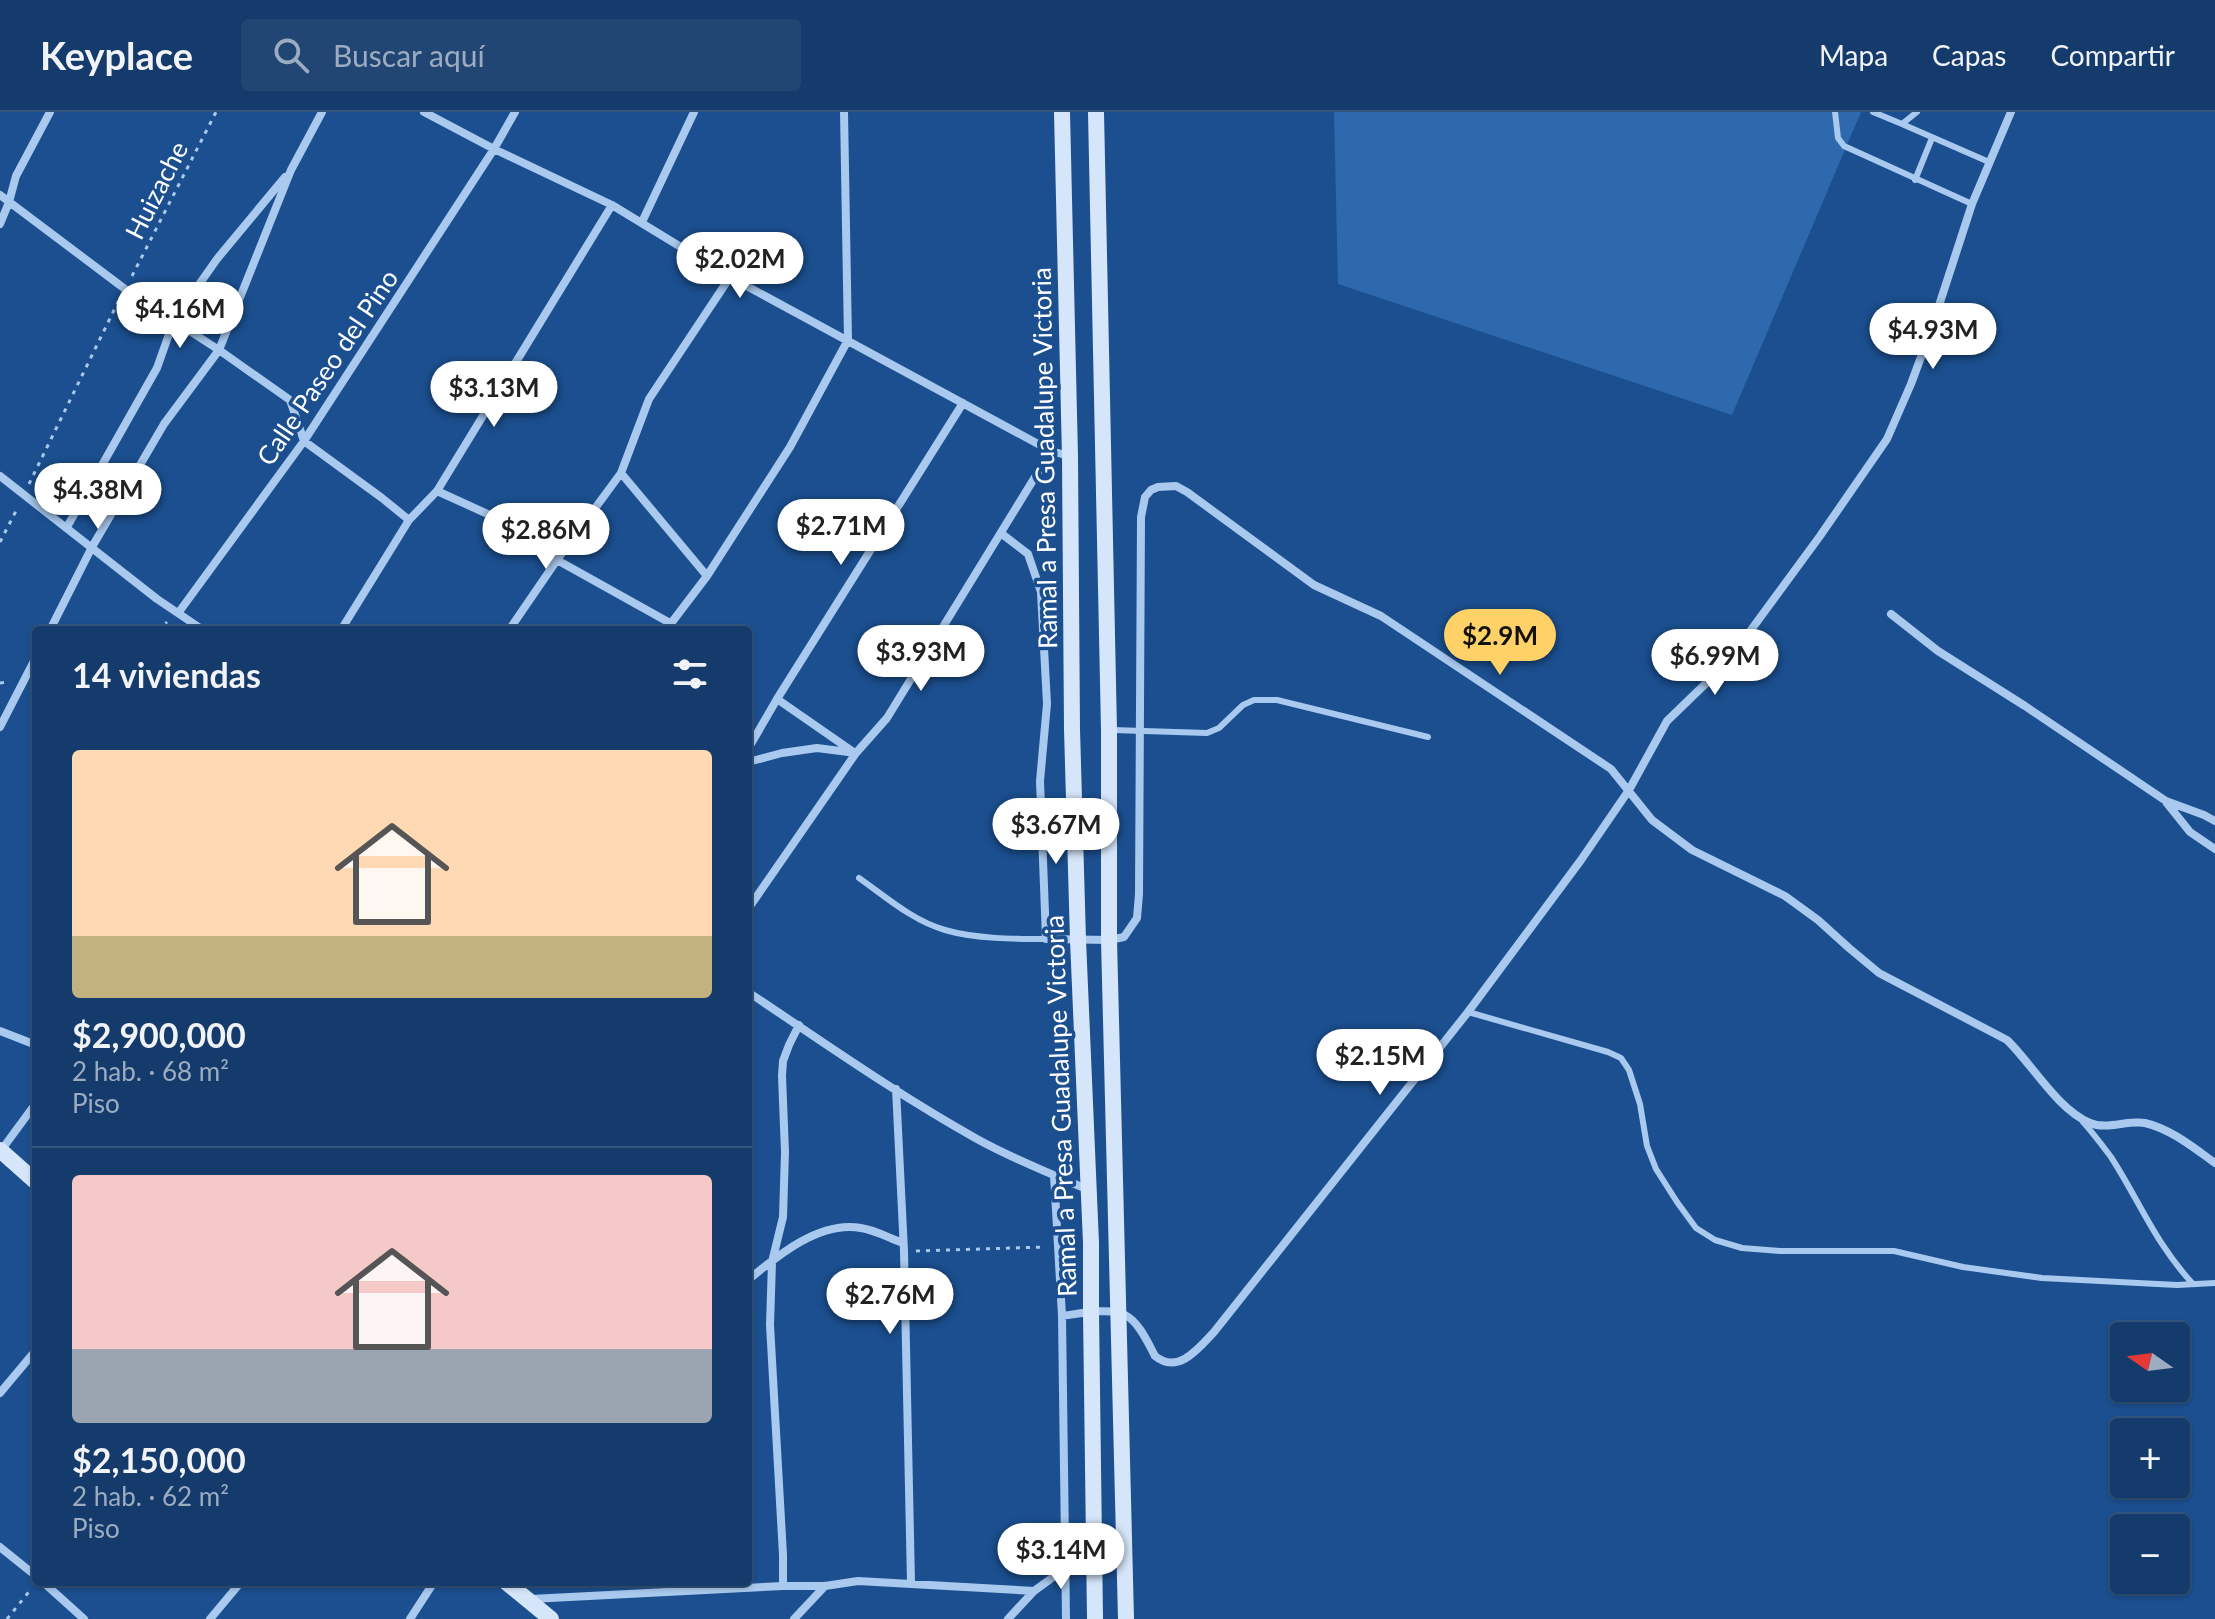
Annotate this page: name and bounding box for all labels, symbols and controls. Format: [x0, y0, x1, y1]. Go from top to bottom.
search box [241, 19, 801, 91]
text: Keyplace [40, 32, 193, 78]
icon: search [269, 33, 313, 77]
text: Buscar aquí [333, 37, 485, 73]
text: Mapa [1819, 38, 1888, 72]
text: Capas [1932, 38, 2006, 72]
text: Compartir [2050, 38, 2175, 72]
street label: Huizache [118, 136, 194, 244]
pin: $2.02M [675, 232, 805, 300]
text: $2.02M [694, 242, 786, 274]
street label: Calle Paseo del Pino [250, 263, 404, 471]
street label: Ramal a Presa Guadalupe Victoria [1025, 267, 1063, 649]
pin: $4.16M [115, 282, 245, 350]
text: $4.16M [134, 292, 226, 324]
pin: $4.93M [1868, 303, 1998, 371]
text: $4.93M [1887, 313, 1979, 345]
pin: $3.13M [429, 361, 559, 429]
text: $3.13M [448, 371, 540, 403]
pin: $4.38M [33, 463, 163, 531]
text: $4.38M [52, 473, 144, 505]
pin: $2.71M [776, 499, 906, 567]
pin: $2.86M [481, 503, 611, 571]
text: $2.71M [795, 509, 887, 541]
text: $2.86M [500, 513, 592, 545]
pin: $2.9M [1444, 609, 1556, 677]
text: $2.9M [1462, 619, 1538, 651]
pin: $3.93M [856, 625, 986, 693]
pin: $6.99M [1650, 629, 1780, 697]
text: $3.93M [875, 635, 967, 667]
text: $6.99M [1669, 639, 1761, 671]
icon: filters [668, 652, 712, 696]
text: 14 viviendas [72, 654, 261, 695]
pin: $3.67M [991, 798, 1121, 866]
icon: home [320, 802, 464, 946]
text: $3.67M [1010, 808, 1102, 840]
street label: Ramal a Presa Guadalupe Victoria [1037, 915, 1083, 1297]
text: $2,900,000 [72, 1014, 246, 1055]
pin: $2.15M [1315, 1029, 1445, 1097]
text: $2.15M [1334, 1039, 1426, 1071]
text: 2 hab. · 68 m² [72, 1055, 229, 1087]
text: Piso [72, 1087, 120, 1119]
icon: home [320, 1227, 464, 1371]
pin: $2.76M [825, 1268, 955, 1336]
text: $2.76M [844, 1278, 936, 1310]
north arrow [2110, 1322, 2190, 1402]
map controls [2110, 1322, 2190, 1594]
button: + [2110, 1418, 2190, 1498]
text: $2,150,000 [72, 1439, 246, 1480]
text: 2 hab. · 62 m² [72, 1480, 229, 1512]
text: Piso [72, 1512, 120, 1544]
button: − [2110, 1514, 2190, 1594]
pin: $3.14M [996, 1523, 1126, 1591]
text: $3.14M [1015, 1533, 1107, 1565]

